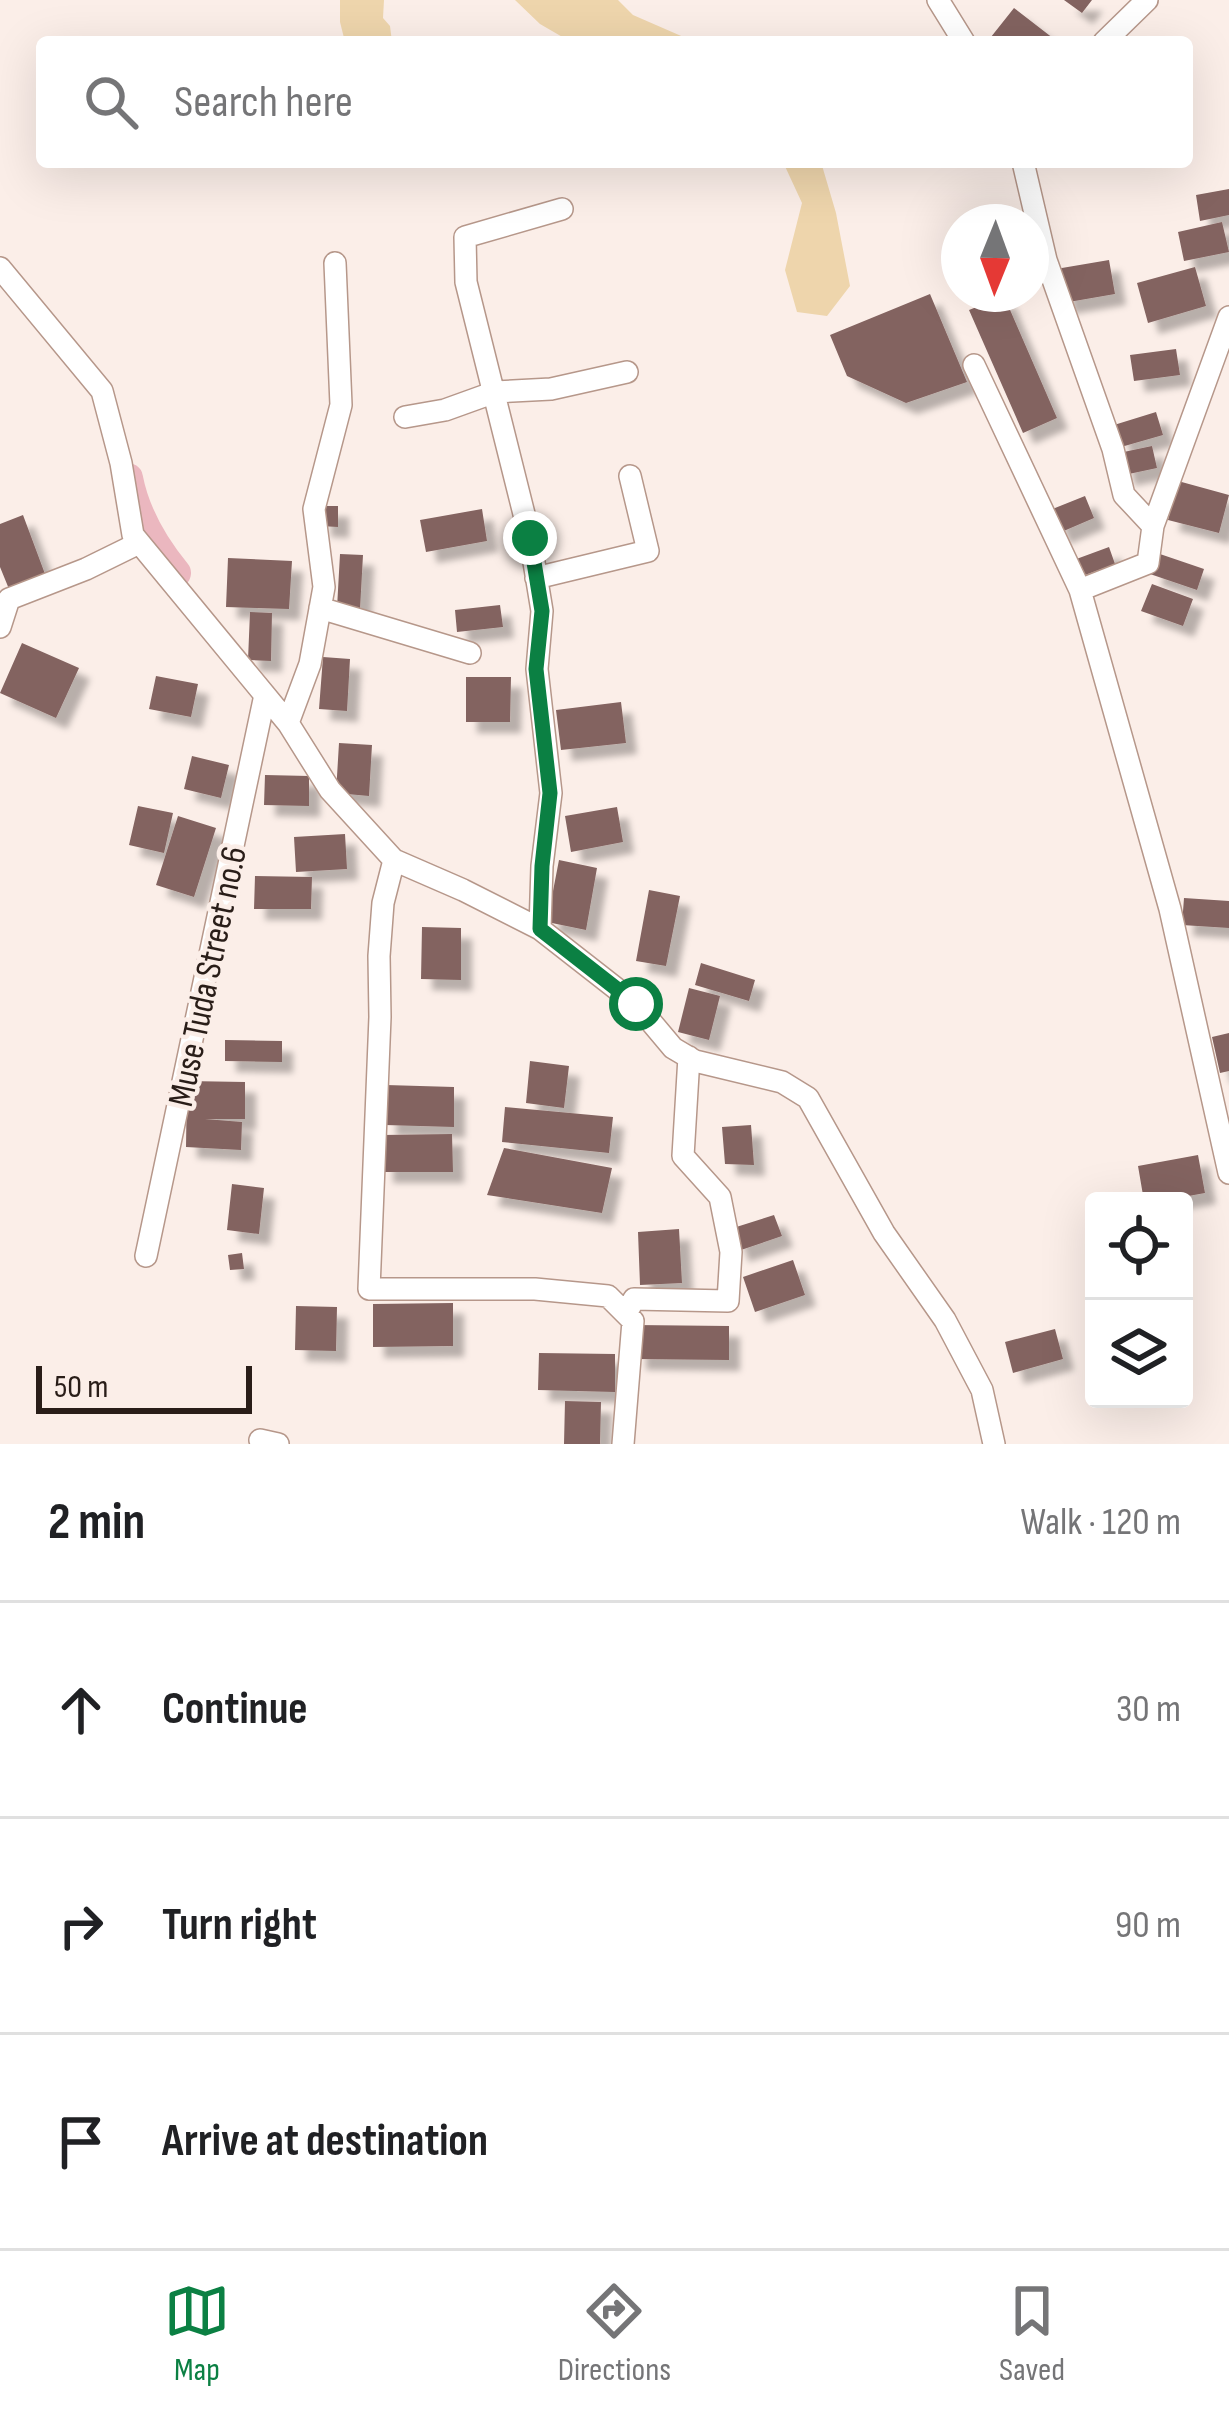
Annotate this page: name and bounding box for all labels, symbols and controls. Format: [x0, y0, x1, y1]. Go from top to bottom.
search box [36, 36, 1193, 168]
icon: search [78, 69, 144, 135]
text: Search here [174, 75, 353, 130]
north arrow [941, 204, 1049, 312]
route end [503, 511, 557, 565]
street label: Muse Tuda Street no.6 [160, 843, 257, 1110]
route start [609, 977, 663, 1031]
map controls [1085, 1192, 1193, 1408]
button: locate [1085, 1192, 1193, 1300]
button: layers [1085, 1300, 1193, 1408]
scale bar [36, 1360, 252, 1413]
text: 50 m [54, 1367, 108, 1407]
text: 2 min [48, 1492, 145, 1553]
text: Walk · 120 m [1021, 1499, 1181, 1546]
icon: ahead [48, 1677, 114, 1743]
text: Continue [162, 1682, 308, 1737]
text: 30 m [1116, 1686, 1181, 1733]
icon: right [48, 1893, 114, 1959]
text: Turn right [162, 1898, 317, 1953]
text: 90 m [1115, 1902, 1181, 1949]
icon: arrive [48, 2109, 114, 2175]
text: Arrive at destination [162, 2114, 488, 2169]
tab: Map [164, 2278, 230, 2390]
tab: Directions [558, 2278, 671, 2390]
tab: Saved [999, 2278, 1065, 2390]

